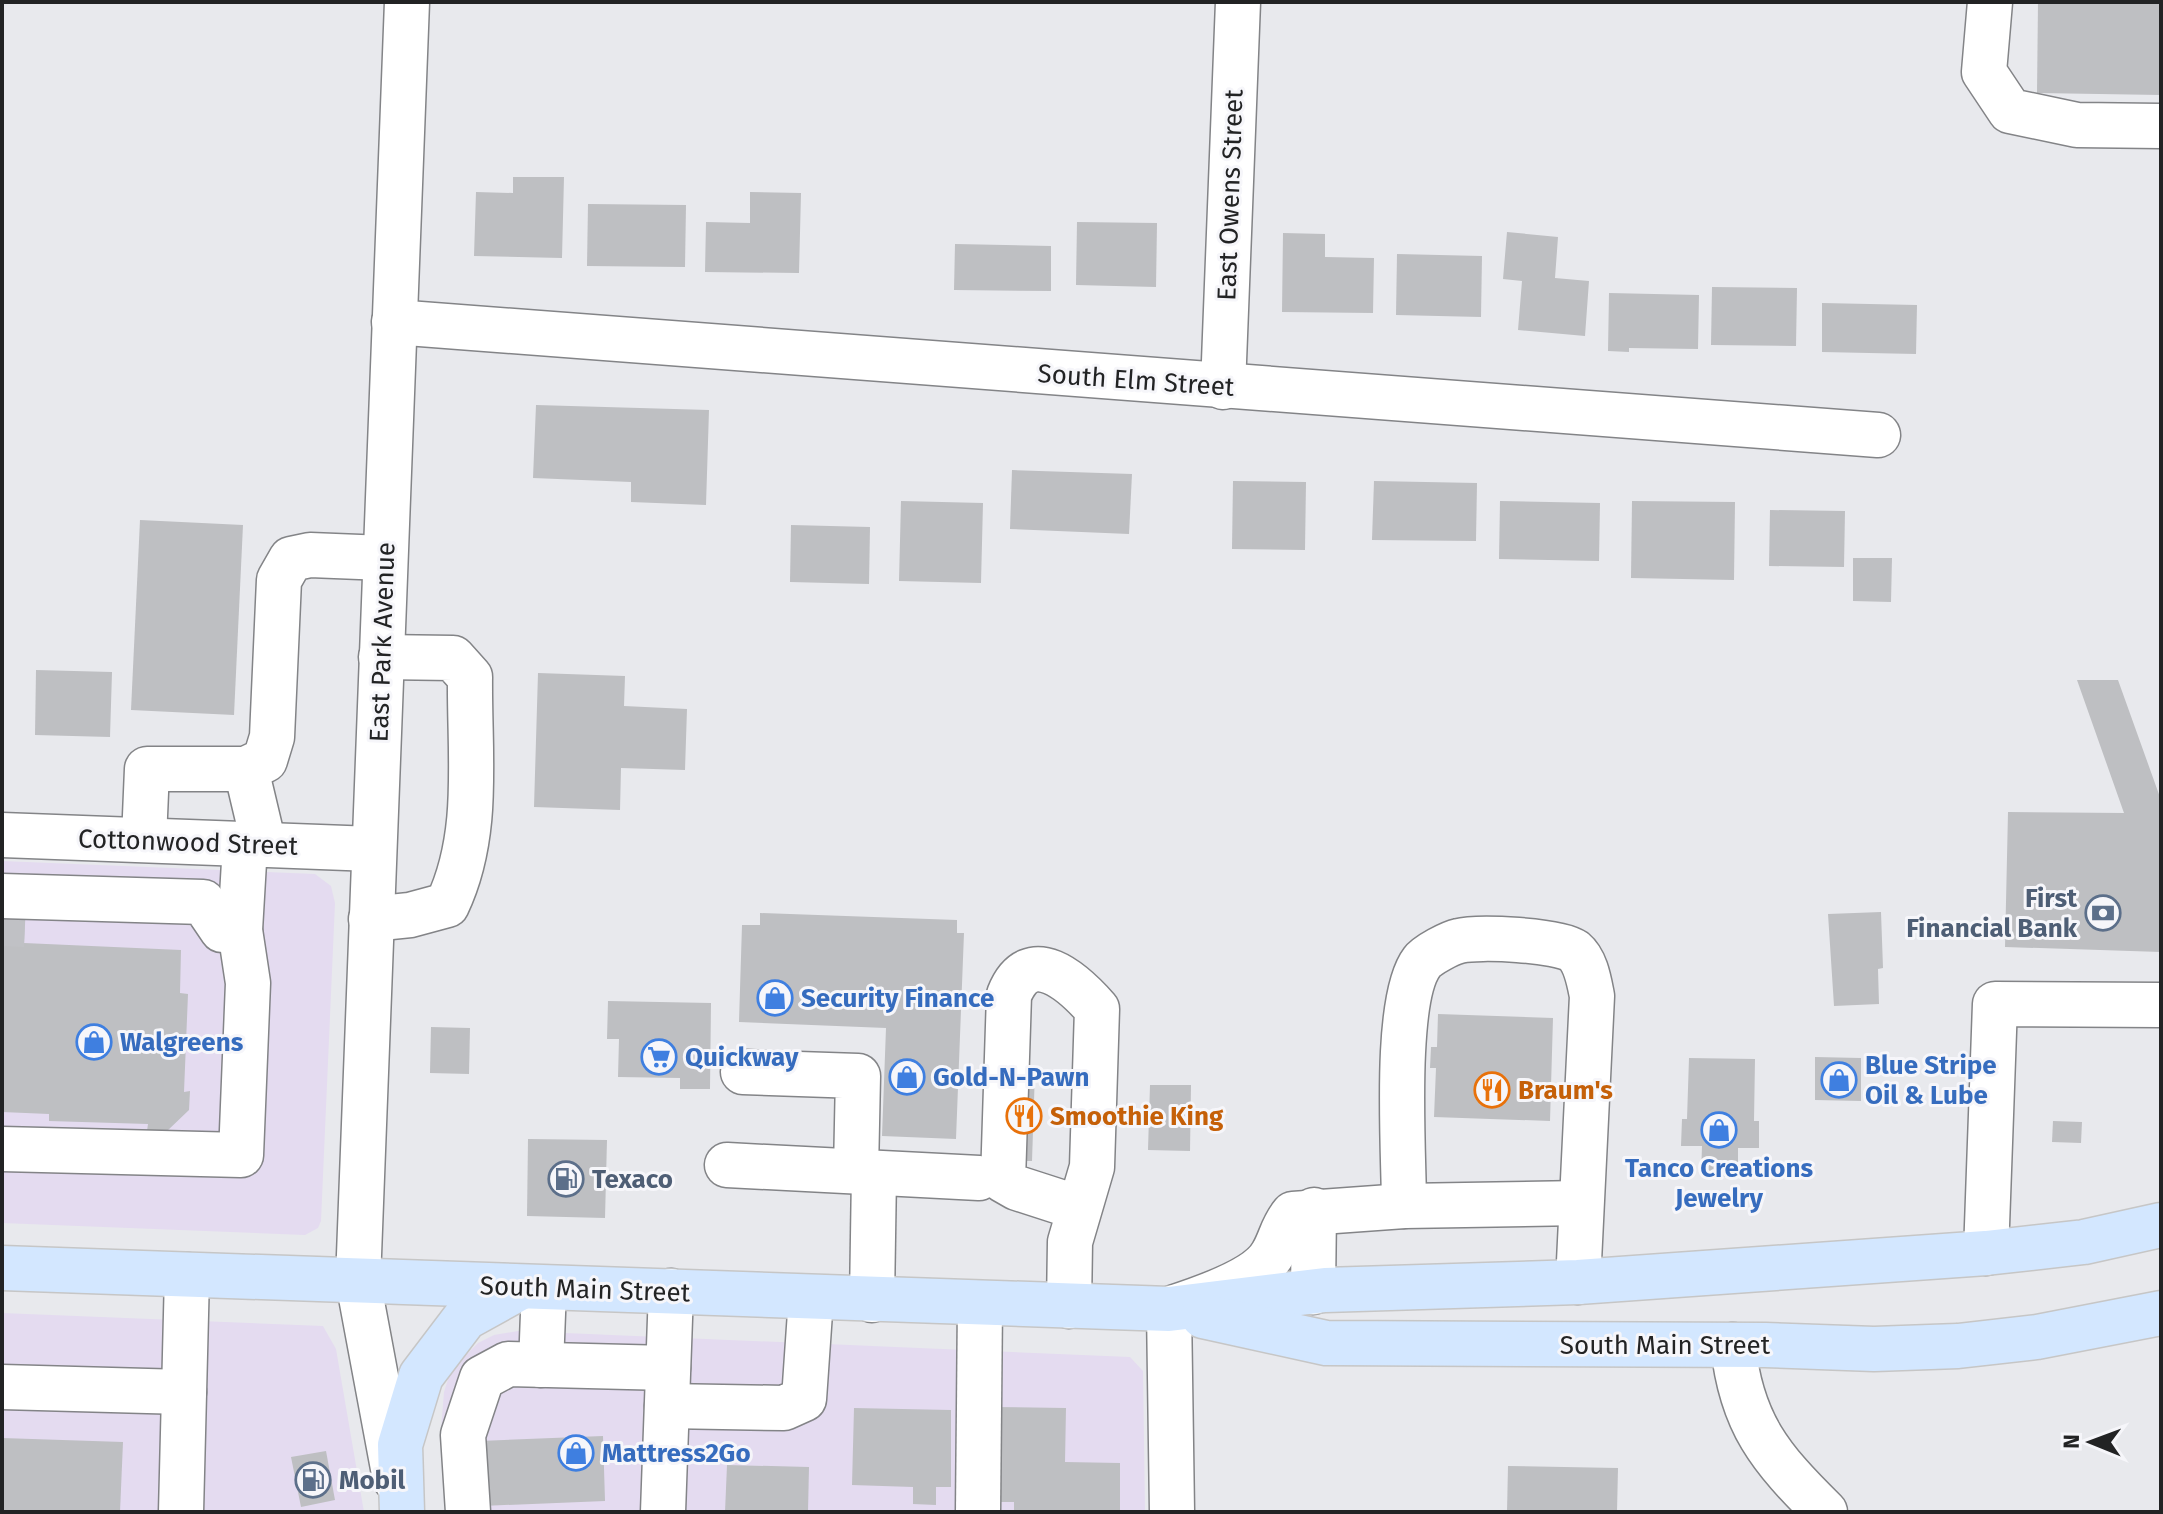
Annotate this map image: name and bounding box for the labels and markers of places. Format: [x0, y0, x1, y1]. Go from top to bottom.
place label: First Financial Bank [1906, 883, 2078, 944]
bank icon: First Financial Bank [2084, 894, 2122, 932]
shop icon: Security Finance [756, 979, 794, 1017]
place label: Security Finance [801, 983, 994, 1014]
shop icon: Walgreens [75, 1023, 113, 1061]
place label: Walgreens [120, 1027, 244, 1058]
supermarket icon: Quickway [640, 1038, 678, 1076]
place label: Quickway [685, 1042, 799, 1073]
place label: Blue Stripe Oil & Lube [1865, 1050, 1997, 1111]
shop icon: Gold-N-Pawn [888, 1058, 926, 1096]
shop icon: Blue Stripe Oil & Lube [1820, 1061, 1858, 1099]
place label: Gold-N-Pawn [933, 1062, 1089, 1093]
restaurant icon: Braum's [1473, 1071, 1511, 1109]
place label: Braum's [1518, 1075, 1613, 1106]
restaurant icon: Smoothie King [1005, 1097, 1043, 1135]
place label: Smoothie King [1050, 1101, 1224, 1132]
shop icon: Tanco Creations Jewelry [1700, 1111, 1738, 1149]
place label: Tanco Creations Jewelry [1625, 1153, 1813, 1214]
fuel station icon: Texaco [547, 1160, 585, 1198]
place label: Texaco [592, 1164, 673, 1195]
shop icon: Mattress2Go [557, 1434, 595, 1472]
place label: Mattress2Go [602, 1438, 751, 1469]
fuel station icon: Mobil [294, 1461, 332, 1499]
place label: Mobil [339, 1465, 405, 1496]

